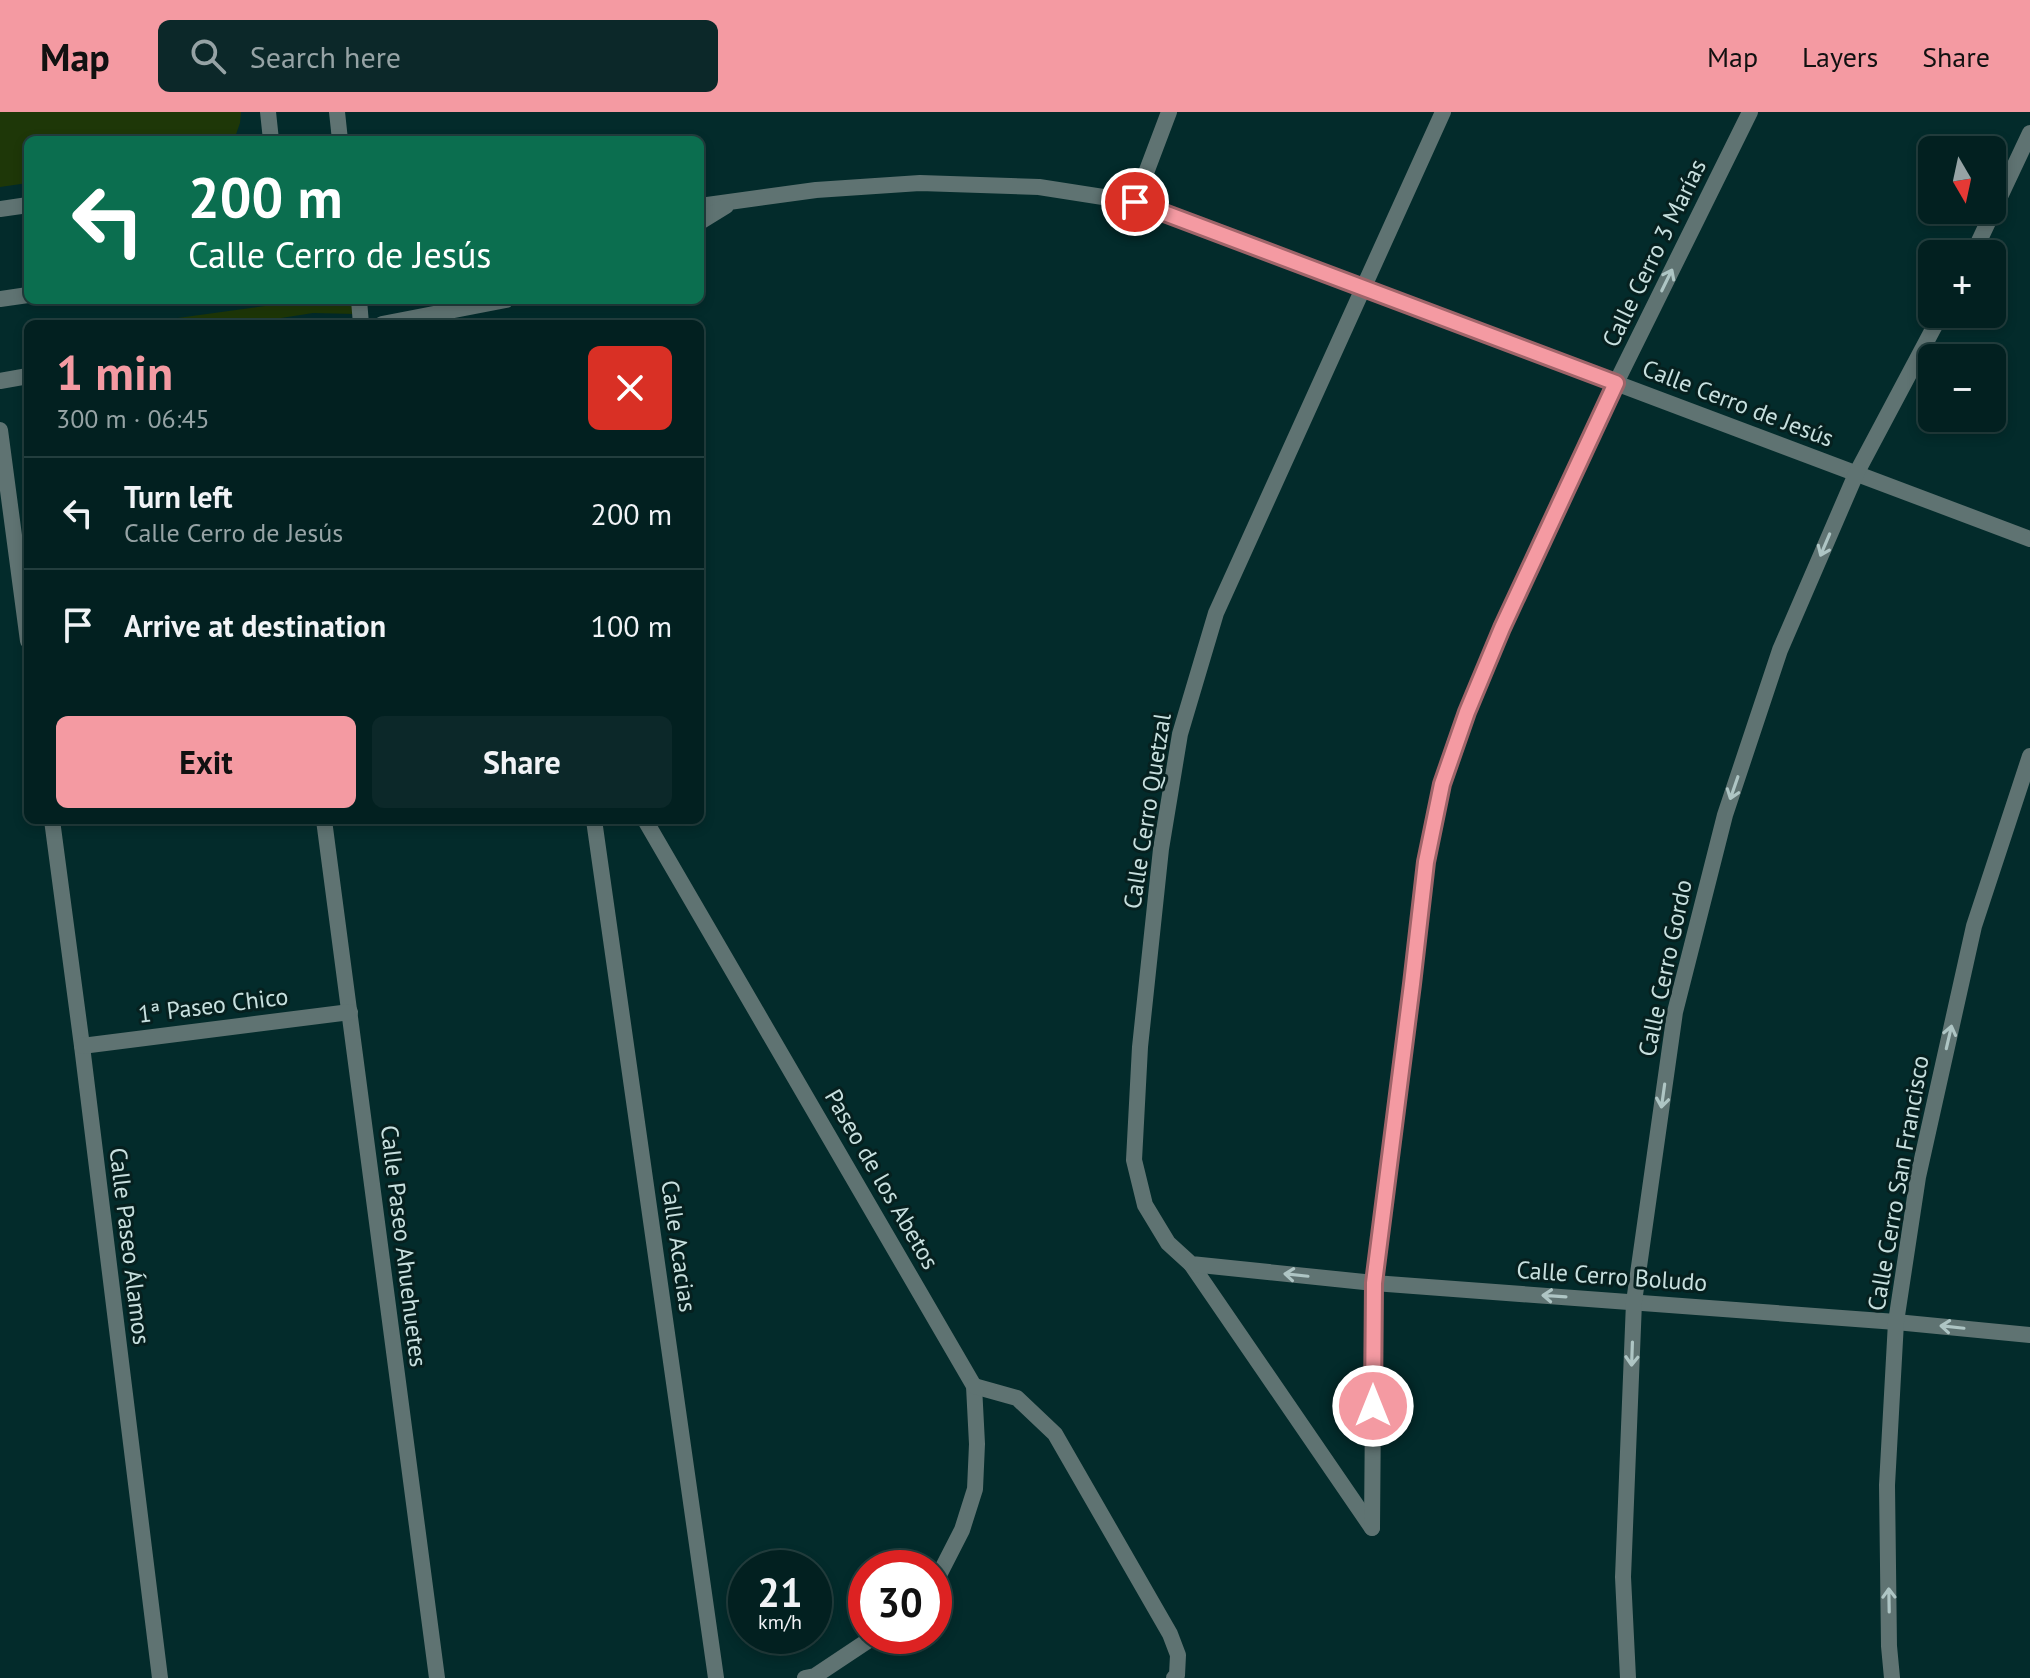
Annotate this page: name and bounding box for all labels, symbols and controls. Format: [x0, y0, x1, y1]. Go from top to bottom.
search box [158, 20, 718, 92]
text: Map [40, 32, 110, 81]
icon: search [186, 34, 230, 78]
text: Search here [250, 37, 401, 76]
text: Map [1707, 38, 1758, 75]
text: Layers [1802, 38, 1878, 75]
text: Share [1922, 38, 1990, 75]
north arrow [1918, 136, 2006, 224]
map controls [1918, 136, 2006, 432]
street label: Calle Cerro 3 Marías [1595, 154, 1713, 352]
text: 200 m [188, 161, 343, 233]
icon: left [56, 168, 160, 272]
pin [1101, 168, 1169, 236]
icon: arrive [1113, 180, 1157, 224]
text: Calle Cerro de Jesús [188, 231, 491, 278]
button: + [1918, 240, 2006, 328]
one-way arrow [1661, 269, 1676, 292]
text: 1 min [56, 341, 173, 403]
button: − [1918, 344, 2006, 432]
button: close [588, 346, 672, 430]
street label: Calle Cerro de Jesús [1638, 352, 1838, 454]
text: 300 m · 06:45 [56, 402, 210, 435]
text: Turn left [124, 477, 232, 516]
icon: left [56, 491, 100, 535]
text: 200 m [591, 494, 672, 533]
text: Calle Cerro de Jesús [124, 516, 343, 549]
one-way arrow [1817, 532, 1832, 557]
icon: arrive [56, 603, 100, 647]
text: Arrive at destination [124, 606, 386, 645]
text: 100 m [591, 606, 672, 645]
street label: Calle Cerro Quetzal [1116, 711, 1178, 911]
button: Exit [56, 716, 356, 808]
button: Share [372, 716, 672, 808]
one-way arrow [1726, 775, 1741, 801]
street label: Calle Cerro Gordo [1631, 877, 1699, 1059]
street label: 1ª Paseo Chico [136, 980, 290, 1030]
one-way arrow [1942, 1025, 1957, 1051]
street label: Calle Cerro San Francisco [1860, 1053, 1936, 1313]
street label: Paseo de los Abetos [818, 1083, 946, 1275]
one-way arrow [1655, 1083, 1670, 1108]
street label: Calle Paseo Ahuehuetes [374, 1123, 434, 1369]
street label: Calle Paseo Álamos [103, 1146, 157, 1346]
street label: Calle Acacias [654, 1178, 704, 1314]
street label: Calle Cerro Boludo [1516, 1254, 1708, 1298]
one-way arrow [1283, 1267, 1310, 1282]
one-way arrow [1541, 1288, 1568, 1303]
one-way arrow [1939, 1320, 1966, 1335]
one-way arrow [1624, 1340, 1639, 1367]
position arrow [1331, 1364, 1415, 1448]
speed limit sign: 30 [848, 1550, 952, 1654]
text: 21 [757, 1566, 803, 1618]
one-way arrow [1881, 1587, 1897, 1614]
text: km/h [758, 1609, 802, 1635]

